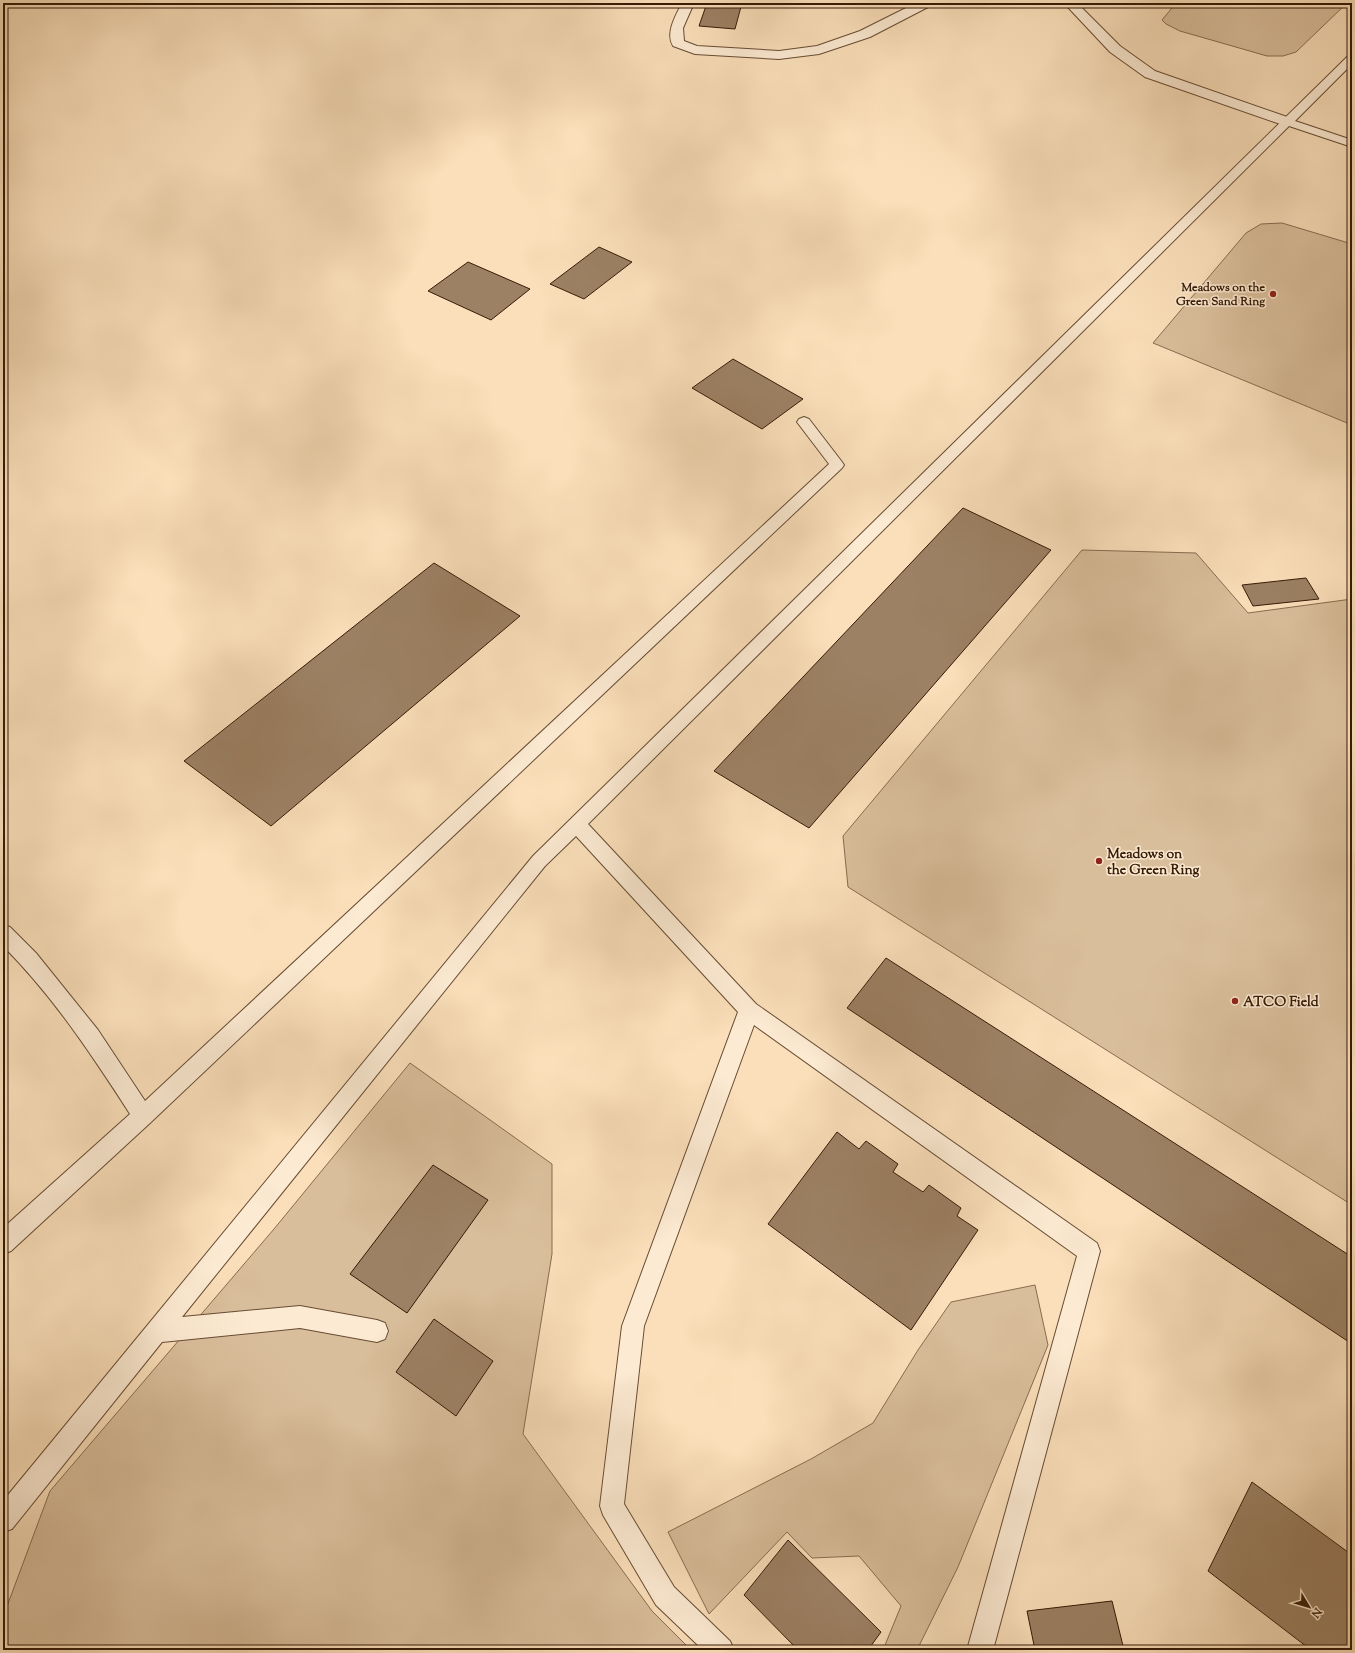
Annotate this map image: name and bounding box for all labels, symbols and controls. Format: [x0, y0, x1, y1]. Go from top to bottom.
place label: Meadows on the Green Sand Ring [1176, 279, 1265, 311]
marker: Meadows on the Green Sand Ring [1268, 289, 1278, 299]
place label: Meadows on the Green Ring [1107, 845, 1200, 881]
marker: Meadows on the Green Ring [1094, 856, 1104, 866]
place label: ATCO Field [1243, 993, 1319, 1013]
marker: ATCO Field [1230, 996, 1240, 1006]
north arrow [1289, 1587, 1329, 1627]
text: N [1307, 1603, 1326, 1621]

